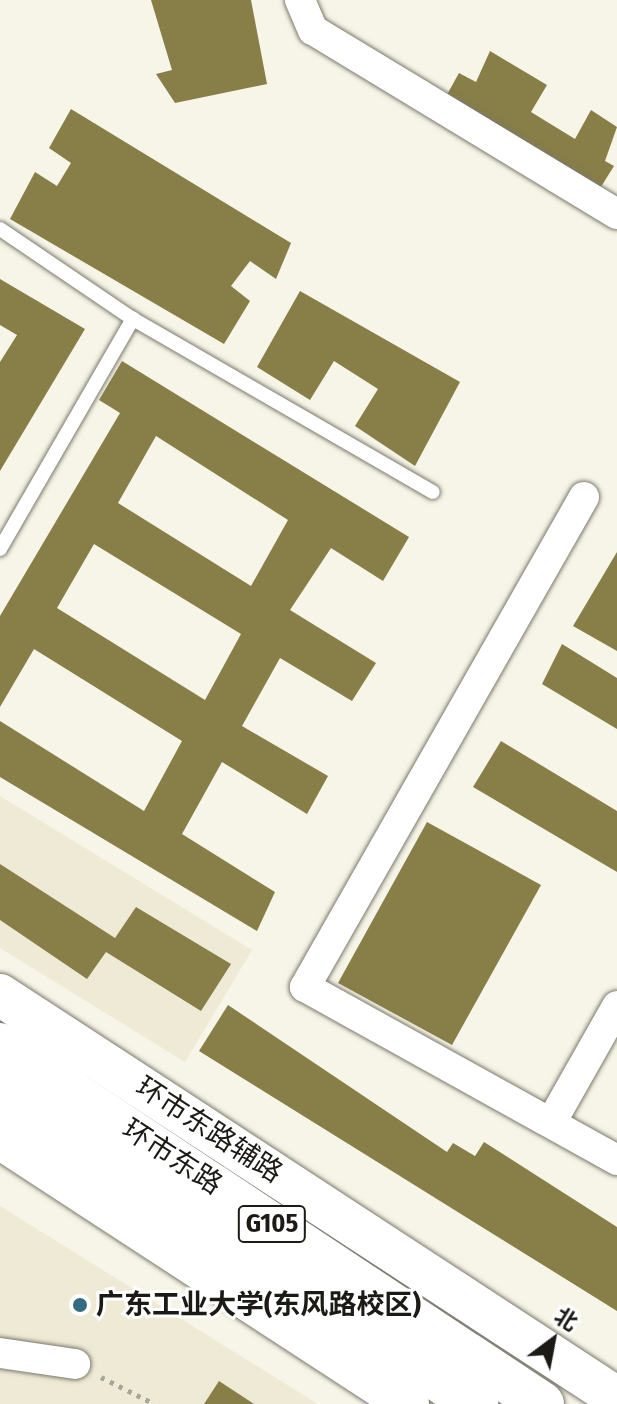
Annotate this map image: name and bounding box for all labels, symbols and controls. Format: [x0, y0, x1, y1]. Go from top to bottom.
street label: 环市东路辅路 [129, 1070, 289, 1190]
street label: 环市东路 [116, 1112, 228, 1202]
road number: G105 [236, 1202, 308, 1246]
place label: 广东工业大学(东风路校区) [96, 1288, 421, 1322]
marker: 广东工业大学(东风路校区) [71, 1296, 89, 1314]
north arrow [513, 1300, 593, 1380]
text: 北 [549, 1302, 582, 1337]

